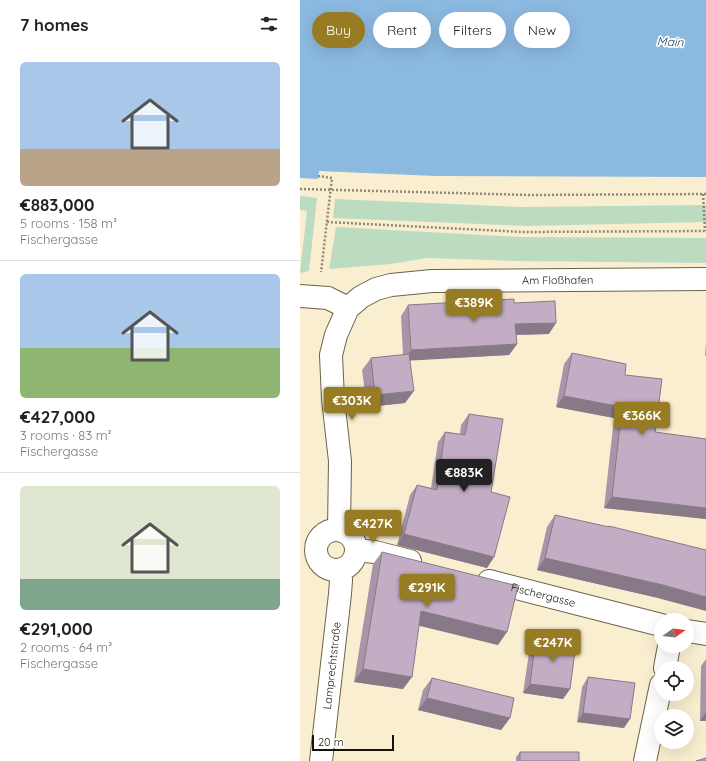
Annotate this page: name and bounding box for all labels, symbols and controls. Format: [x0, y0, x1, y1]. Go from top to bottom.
chip: Buy [312, 12, 365, 48]
chip: Rent [373, 12, 431, 48]
chip: Filters [439, 12, 506, 48]
chip: New [514, 12, 570, 48]
icon: filters [258, 13, 280, 35]
text: 7 homes [20, 14, 89, 35]
water label: Main [656, 33, 685, 50]
icon: home [114, 88, 186, 160]
text: €883,000 [20, 194, 94, 215]
text: 5 rooms · 158 m² [20, 215, 117, 231]
text: Fischergasse [20, 231, 98, 247]
street label: Am Floßhafen [522, 273, 593, 287]
pin: €389K [446, 289, 502, 323]
text: €389K [455, 294, 493, 310]
icon: home [114, 300, 186, 372]
pin: €303K [324, 387, 380, 421]
text: €303K [333, 392, 371, 408]
pin: €366K [614, 402, 670, 436]
text: €427,000 [20, 406, 95, 427]
text: €366K [623, 407, 661, 423]
text: 3 rooms · 83 m² [20, 427, 112, 443]
text: Fischergasse [20, 443, 98, 459]
pin: €883K [436, 459, 492, 493]
text: €883K [445, 464, 483, 480]
pin: €427K [345, 510, 401, 544]
icon: home [114, 512, 186, 584]
text: €427K [354, 515, 392, 531]
pin: €291K [399, 574, 455, 608]
text: €291K [409, 579, 445, 595]
street label: Fischergasse [510, 580, 577, 610]
north arrow [654, 613, 694, 653]
map controls [654, 613, 694, 749]
text: €291,000 [20, 618, 93, 639]
street label: Lamprechtstraße [320, 621, 344, 710]
pin: €247K [525, 629, 581, 663]
text: €247K [534, 634, 572, 650]
text: 2 rooms · 64 m² [20, 639, 112, 655]
text: Fischergasse [20, 655, 98, 671]
button: locate [654, 661, 694, 701]
button: layers [654, 709, 694, 749]
scale bar [312, 733, 394, 752]
text: 20 m [318, 735, 344, 749]

